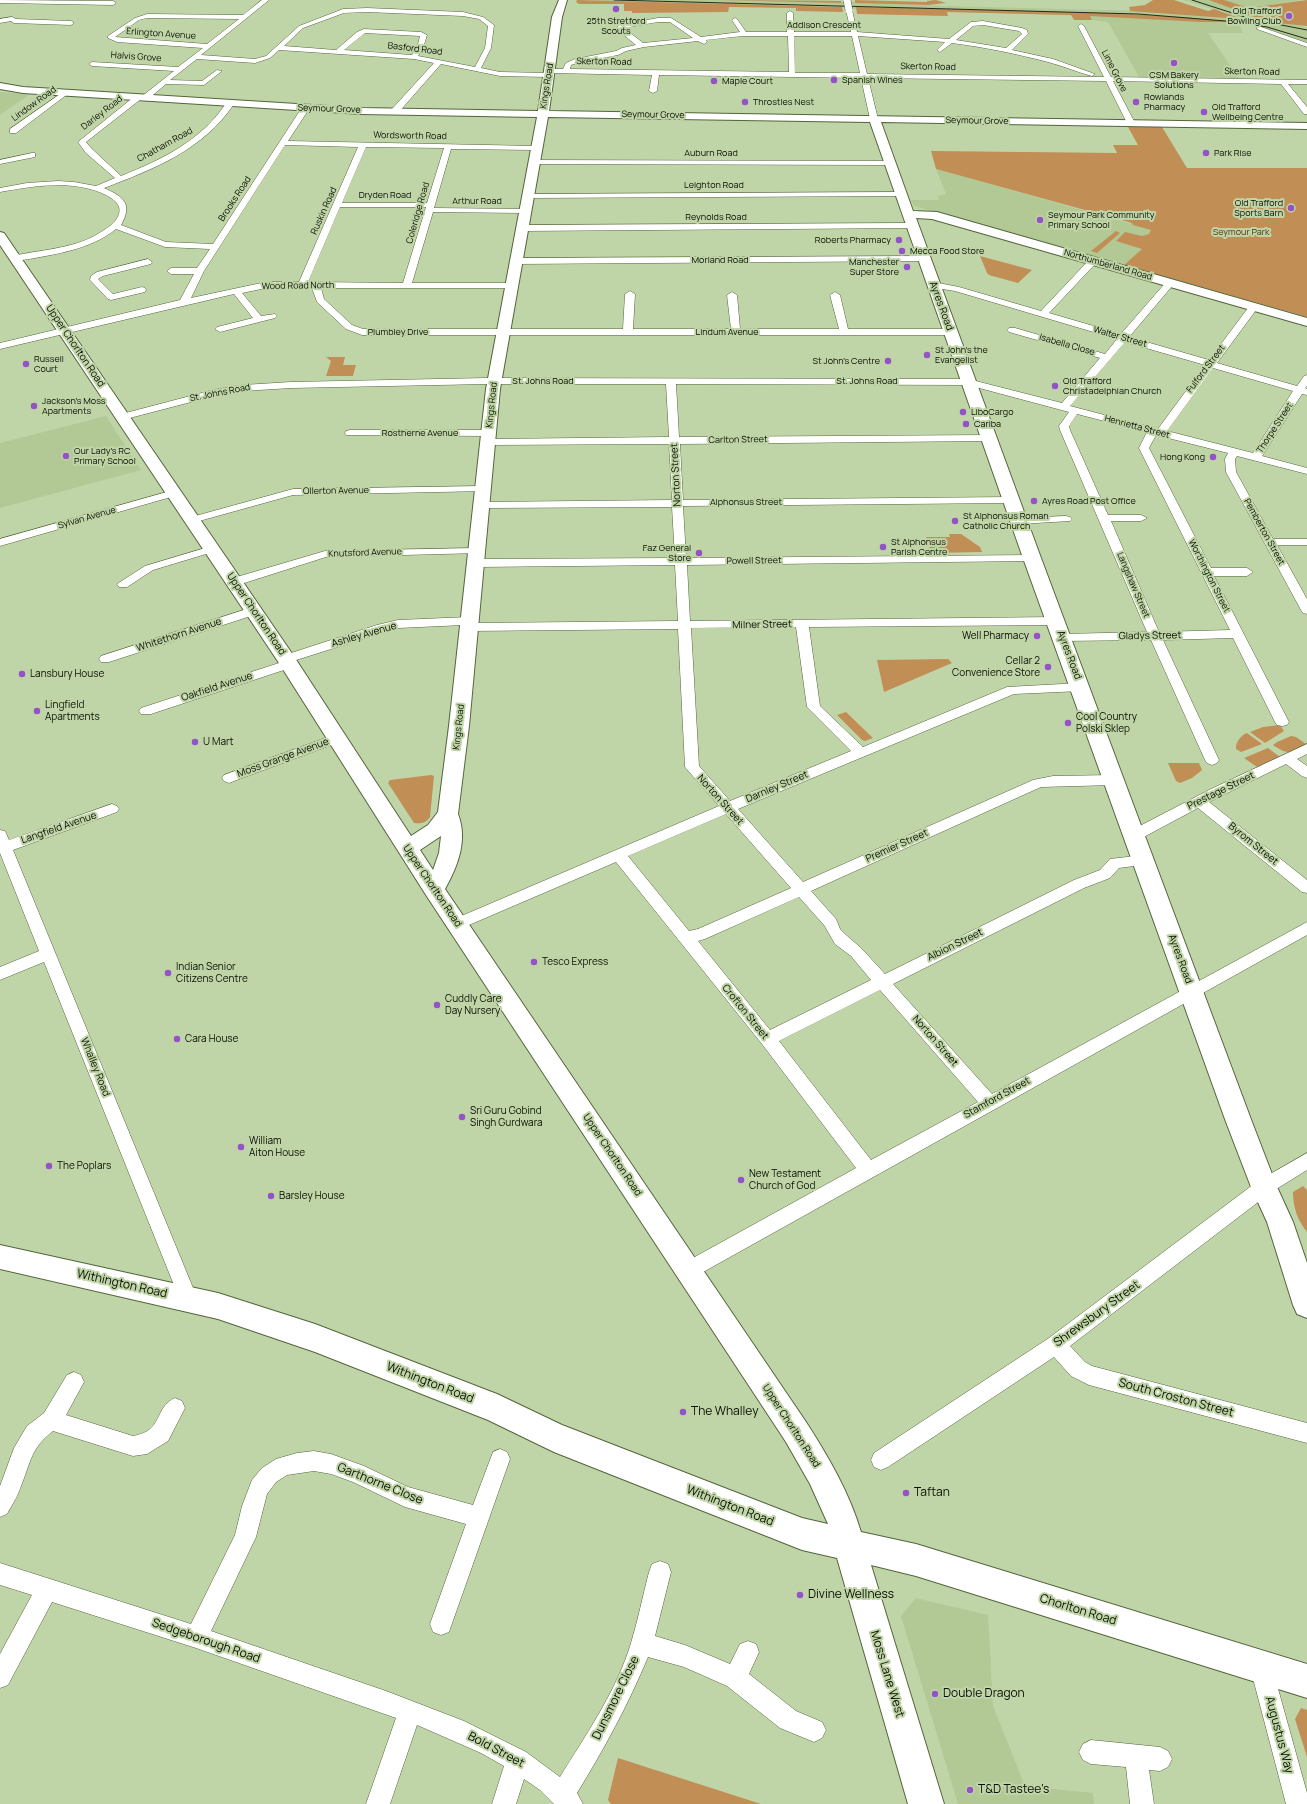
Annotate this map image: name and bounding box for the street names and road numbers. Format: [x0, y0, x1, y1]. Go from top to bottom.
street label: Addison Crescent [787, 20, 861, 30]
street label: Erlington Avenue [126, 26, 196, 42]
street label: Basford Road [387, 40, 443, 58]
street label: Lime Grove [1099, 48, 1129, 94]
street label: Halvis Grove [110, 50, 162, 64]
street label: Skerton Road [576, 56, 632, 68]
street label: Skerton Road [900, 61, 956, 73]
street label: Kings Road [538, 62, 556, 110]
street label: Skerton Road [1224, 66, 1280, 78]
street label: Lindow Road [10, 84, 58, 124]
street label: Darley Road [79, 94, 125, 132]
street label: Seymour Grove [297, 103, 361, 115]
street label: Seymour Grove [621, 109, 685, 121]
street label: Seymour Grove [945, 115, 1009, 127]
street label: Chatham Road [135, 125, 195, 165]
street label: Wordsworth Road [373, 130, 447, 142]
street label: Auburn Road [684, 148, 738, 158]
street label: Brooks Road [216, 174, 254, 224]
street label: Leighton Road [684, 180, 744, 190]
street label: Coleridge Road [404, 181, 432, 245]
street label: Ruskin Road [309, 186, 339, 236]
street label: Dryden Road [359, 190, 411, 200]
street label: Arthur Road [452, 196, 502, 206]
street label: Reynolds Road [685, 212, 747, 222]
street label: Northumberland Road [1063, 247, 1153, 283]
street label: Morland Road [691, 255, 749, 265]
street label: Wood Road North [262, 280, 334, 292]
street label: Ayres Road [927, 280, 955, 332]
street label: Upper Chorlton Road [43, 303, 107, 389]
street label: Walter Street [1092, 324, 1148, 350]
street label: Plumbley Drive [368, 327, 428, 337]
street label: Lindum Avenue [696, 327, 758, 337]
street label: Isabella Close [1038, 332, 1096, 358]
street label: Fulford Street [1185, 343, 1227, 395]
street label: St. Johns Road [512, 376, 574, 386]
street label: St. Johns Road [836, 376, 898, 386]
street label: St. Johns Road [189, 382, 251, 404]
street label: Kings Road [484, 382, 500, 428]
street label: Thorpe Street [1255, 401, 1295, 455]
street label: Henrietta Street [1103, 413, 1171, 441]
street label: Rostherne Avenue [382, 428, 458, 438]
street label: Carlton Street [708, 434, 768, 446]
street label: Norton Street [668, 443, 684, 507]
street label: Ollerton Avenue [303, 485, 369, 497]
street label: Alphonsus Street [710, 497, 782, 507]
street label: Pemberton Street [1241, 497, 1287, 567]
street label: Sylvan Avenue [57, 505, 117, 531]
street label: Worthington Street [1186, 538, 1232, 614]
street label: Knutsford Avenue [328, 546, 402, 560]
street label: Langshaw Street [1114, 551, 1152, 619]
street label: Powell Street [726, 555, 782, 567]
street label: Upper Chorlton Road [224, 571, 288, 657]
street label: Whitethorn Avenue [135, 616, 223, 654]
street label: Milner Street [732, 618, 792, 632]
street label: Ashley Avenue [330, 620, 398, 650]
street label: Ayres Road [1054, 629, 1084, 681]
street label: Gladys Street [1119, 629, 1181, 643]
street label: Oakfield Avenue [180, 670, 254, 704]
street label: Kings Road [451, 704, 467, 750]
street label: Moss Grange Avenue [236, 736, 330, 780]
street label: Darnley Street [744, 768, 810, 806]
street label: Prestage Street [1185, 770, 1257, 812]
street label: Norton Street [694, 772, 746, 828]
street label: Langfield Avenue [20, 809, 98, 847]
street label: Byrom Street [1226, 820, 1280, 868]
street label: Premier Street [864, 827, 930, 865]
street label: Upper Chorlton Road [400, 843, 464, 929]
street label: Albion Street [925, 926, 985, 964]
street label: Ayres Road [1166, 933, 1194, 985]
street label: Crofton Street [719, 982, 771, 1042]
street label: Norton Street [910, 1013, 960, 1069]
street label: Whalley Road [78, 1036, 112, 1098]
street label: Stamford Street [962, 1075, 1032, 1121]
street label: Upper Chorlton Road [580, 1112, 644, 1198]
street label: Withington Road [75, 1267, 169, 1301]
street label: Shrewsbury Street [1051, 1278, 1143, 1350]
street label: Withington Road [384, 1360, 476, 1406]
street label: South Croston Street [1117, 1376, 1235, 1420]
street label: Upper Chorlton Road [760, 1382, 822, 1470]
street label: Garthorne Close [335, 1460, 425, 1508]
street label: Withington Road [684, 1483, 776, 1529]
street label: Chorlton Road [1038, 1591, 1118, 1629]
street label: Sedgeborough Road [150, 1616, 262, 1666]
street label: Moss Lane West [867, 1629, 907, 1719]
street label: Dunsmore Close [590, 1654, 642, 1742]
street label: Augustus Way [1262, 1695, 1296, 1775]
street label: Bold Street [465, 1729, 527, 1771]

